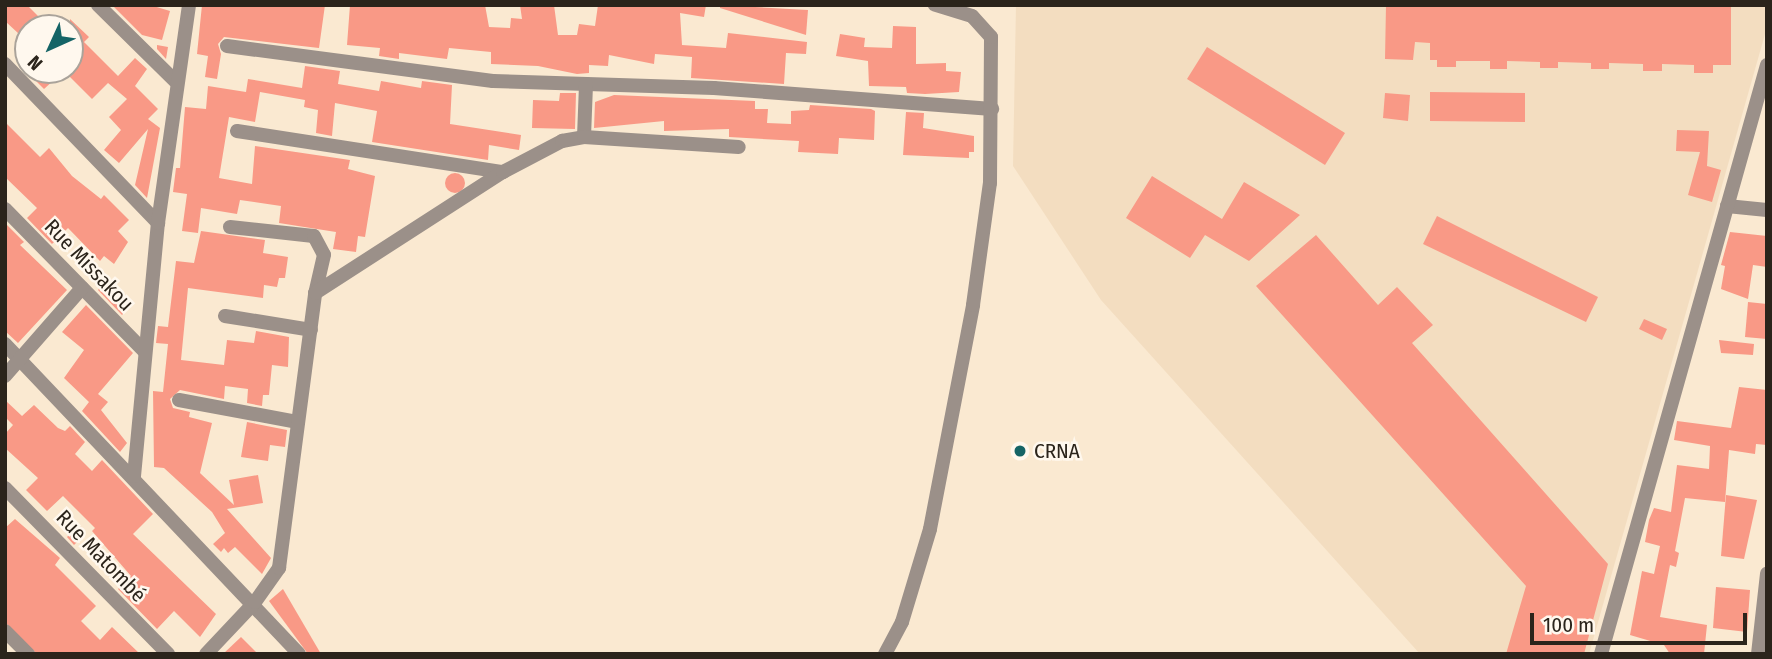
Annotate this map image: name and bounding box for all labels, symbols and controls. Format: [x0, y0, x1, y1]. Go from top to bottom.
north arrow [14, 14, 84, 84]
text: N [23, 51, 47, 75]
street label: Rue Missakou [39, 214, 139, 316]
place label: CRNA [1034, 438, 1080, 464]
marker: CRNA [1012, 443, 1028, 459]
street label: Rue Matombé [51, 505, 151, 607]
scale bar [1534, 600, 1751, 644]
text: 100 m [1543, 612, 1594, 638]

